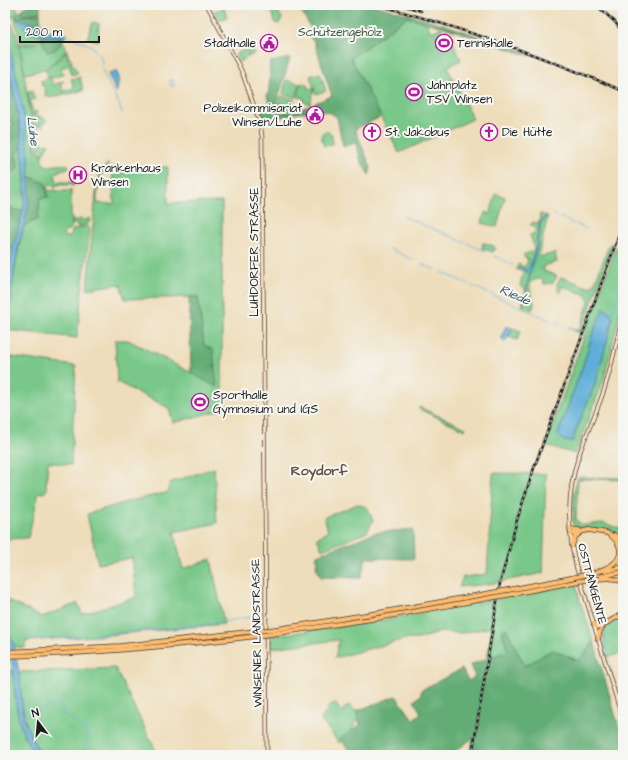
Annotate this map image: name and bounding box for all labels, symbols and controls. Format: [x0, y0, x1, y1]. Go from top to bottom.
scale bar [20, 18, 99, 44]
text: 200 m [26, 24, 63, 41]
park label: Schützengehölz [298, 24, 382, 42]
public building icon: Stadthalle [259, 33, 279, 53]
sports icon: Tennishalle [434, 33, 454, 53]
place label: Stadthalle [204, 35, 257, 52]
place label: Tennishalle [457, 35, 514, 52]
place label: Jahnplatz TSV Winsen [427, 77, 492, 108]
sports icon: Jahnplatz TSV Winsen [404, 82, 424, 102]
place label: Polizeikommisariat Winsen/Luhe [204, 100, 303, 131]
public building icon: Polizeikommisariat Winsen/Luhe [305, 105, 325, 125]
water label: Luhe [22, 115, 44, 147]
church icon: St. Jakobus [362, 122, 382, 142]
church icon: Die Hütte [479, 122, 499, 142]
place label: St. Jakobus [385, 124, 450, 141]
place label: Die Hütte [502, 124, 553, 141]
place label: Krankenhaus Winsen [91, 160, 161, 191]
hospital icon: Krankenhaus Winsen [68, 165, 88, 185]
street label: LUHDORFER STRASSE [246, 187, 263, 317]
water label: Riede [497, 280, 534, 310]
place label: Sporthalle Gymnasium und IGS [213, 387, 319, 419]
sports icon: Sporthalle Gymnasium und IGS [190, 392, 210, 412]
district label: Roydorf [291, 461, 348, 481]
street label: OSTTANGENTE [573, 542, 611, 626]
street label: WINSENER LANDSTRASSE [247, 559, 267, 707]
north arrow [18, 702, 58, 742]
text: N [30, 705, 41, 721]

